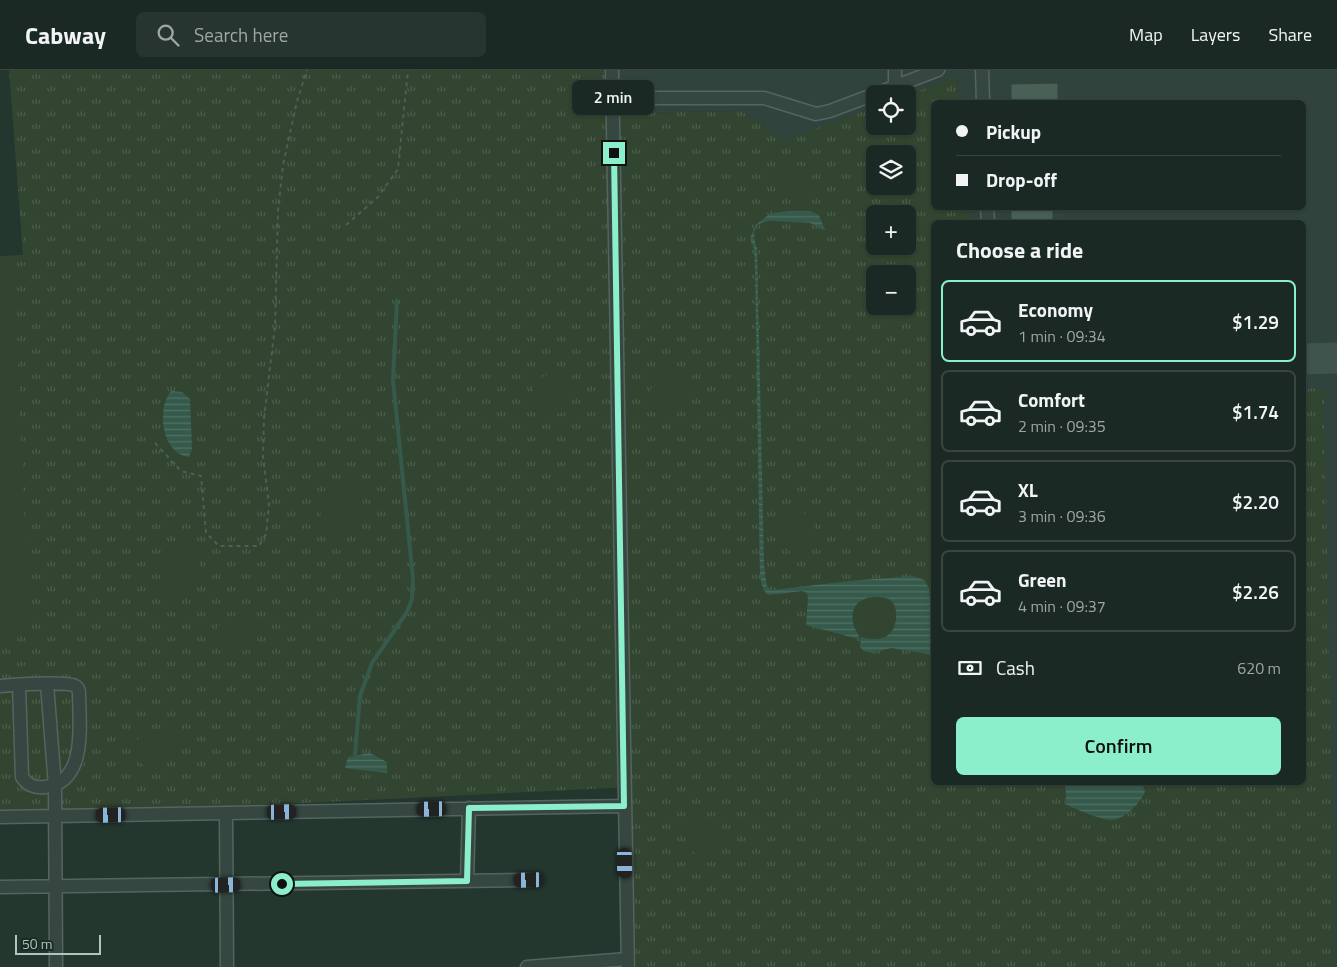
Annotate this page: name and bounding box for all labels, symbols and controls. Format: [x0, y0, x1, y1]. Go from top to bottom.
search box [136, 12, 486, 57]
text: Cabway [25, 17, 106, 53]
text: Search here [194, 20, 288, 49]
icon: search [154, 21, 182, 49]
text: Map [1129, 21, 1163, 48]
text: Layers [1191, 21, 1240, 48]
text: Share [1268, 21, 1312, 48]
callout: 2 min [573, 81, 655, 116]
text: 2 min [594, 85, 632, 109]
map controls [866, 85, 916, 315]
button: locate [866, 85, 916, 135]
text: Pickup [986, 117, 1041, 146]
route end [603, 142, 625, 164]
button: layers [866, 145, 916, 195]
text: Drop-off [986, 165, 1057, 194]
button: + [866, 205, 916, 255]
text: Choose a ride [956, 233, 1083, 267]
button: − [866, 265, 916, 315]
text: Economy [1018, 295, 1093, 324]
icon: car [958, 299, 1003, 344]
text: $1.29 [1232, 307, 1279, 336]
text: 1 min · 09:34 [1018, 324, 1106, 348]
text: Comfort [1018, 385, 1085, 414]
icon: car [958, 389, 1003, 434]
text: $1.74 [1232, 397, 1279, 426]
text: 2 min · 09:35 [1018, 414, 1106, 438]
text: XL [1018, 475, 1038, 504]
icon: car [958, 479, 1003, 524]
text: $2.20 [1232, 487, 1279, 516]
text: 3 min · 09:36 [1018, 504, 1106, 528]
text: Green [1018, 565, 1067, 594]
icon: car [958, 569, 1003, 614]
text: $2.26 [1232, 577, 1279, 606]
text: 4 min · 09:37 [1018, 594, 1106, 618]
text: Cash [996, 653, 1035, 682]
icon: cash [956, 654, 984, 682]
text: 620 m [1237, 656, 1281, 680]
button: Confirm [956, 717, 1281, 775]
car [416, 801, 447, 817]
car [266, 804, 297, 820]
car [95, 807, 126, 823]
car [617, 848, 632, 878]
car [513, 872, 544, 888]
route start [271, 873, 293, 895]
car [210, 877, 241, 893]
scale bar [15, 932, 101, 955]
text: 50 m [22, 933, 52, 954]

